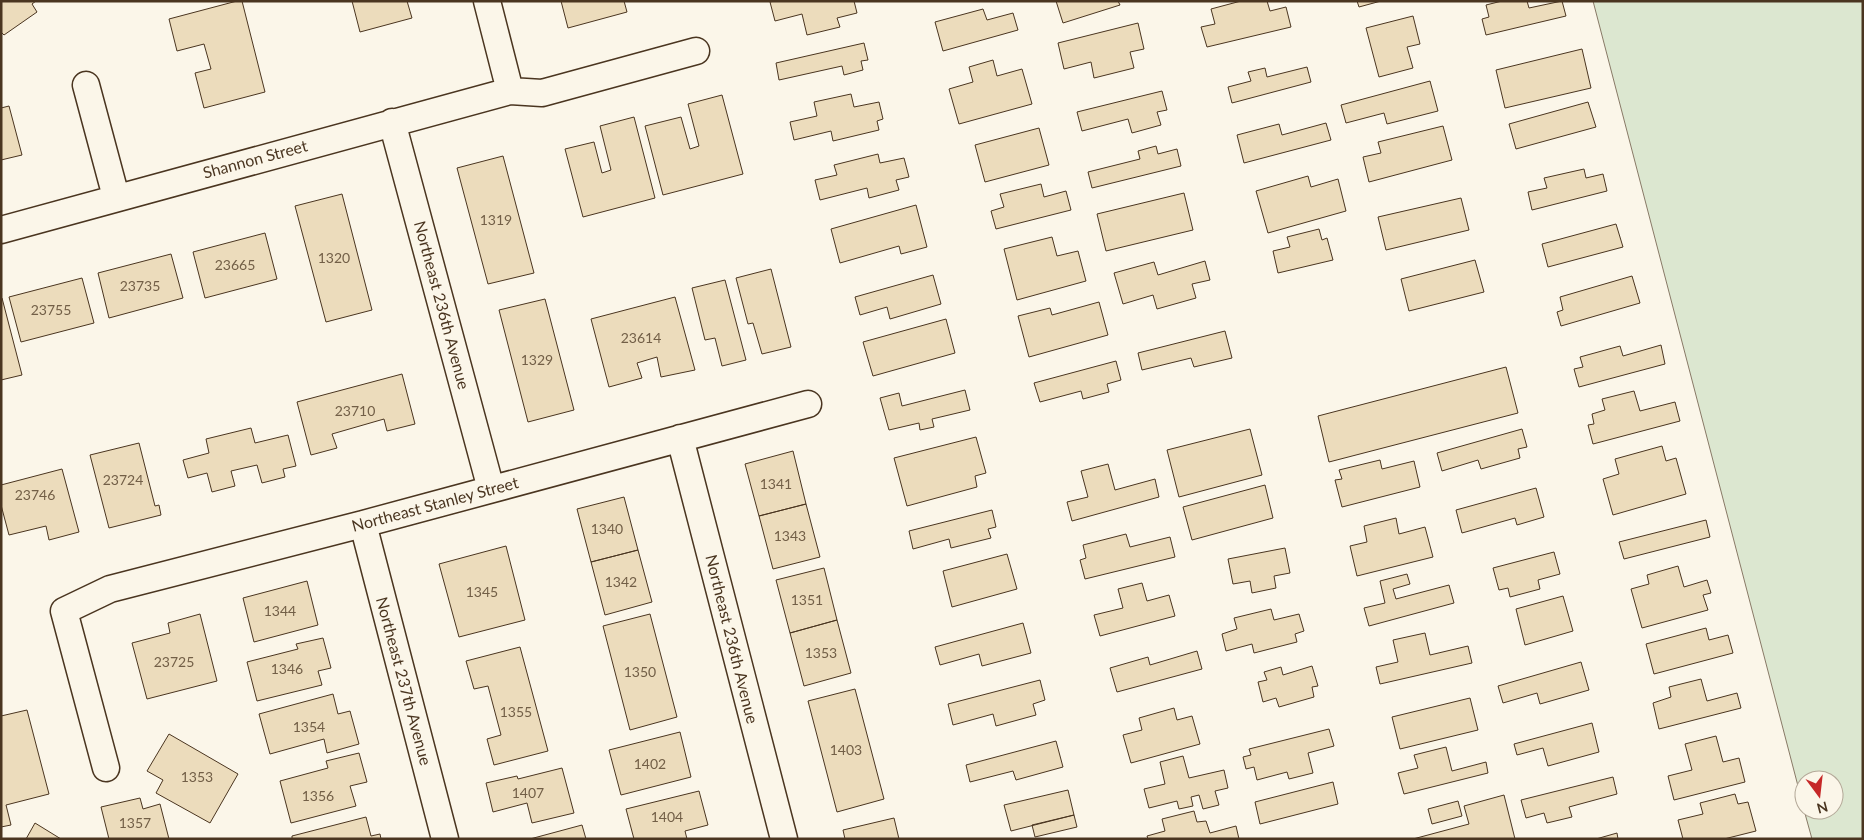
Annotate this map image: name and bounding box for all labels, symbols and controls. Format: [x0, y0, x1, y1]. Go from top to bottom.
street label: Shannon Street [200, 135, 309, 182]
house number: 1319 [480, 211, 512, 228]
street label: Northeast 236th Avenue [411, 219, 474, 391]
house number: 1320 [318, 249, 350, 266]
house number: 23665 [215, 256, 255, 273]
house number: 23735 [120, 277, 160, 294]
house number: 23755 [31, 301, 71, 318]
house number: 23614 [621, 329, 661, 346]
house number: 1329 [521, 351, 553, 368]
house number: 23710 [335, 402, 375, 419]
house number: 23724 [103, 471, 143, 488]
street label: Northeast Stanley Street [349, 472, 521, 535]
house number: 1341 [760, 475, 792, 492]
house number: 23746 [15, 486, 55, 503]
house number: 1340 [591, 520, 623, 537]
house number: 1343 [774, 527, 806, 544]
street label: Northeast 236th Avenue [702, 552, 763, 725]
house number: 1342 [605, 573, 637, 590]
house number: 1345 [466, 583, 498, 600]
house number: 1351 [791, 591, 823, 608]
street label: Northeast 237th Avenue [373, 595, 436, 767]
house number: 1344 [264, 602, 296, 619]
house number: 1353 [805, 644, 837, 661]
house number: 23725 [154, 653, 194, 670]
house number: 1346 [271, 660, 303, 677]
house number: 1350 [624, 663, 656, 680]
house number: 1355 [500, 703, 532, 720]
house number: 1354 [293, 718, 325, 735]
house number: 1403 [830, 741, 862, 758]
house number: 1402 [634, 755, 666, 772]
house number: 1353 [181, 768, 213, 785]
north arrow [1794, 770, 1844, 820]
house number: 1407 [512, 784, 544, 801]
house number: 1356 [302, 787, 334, 804]
text: N [1815, 798, 1830, 818]
house number: 1404 [651, 808, 683, 825]
house number: 1357 [119, 814, 151, 831]

